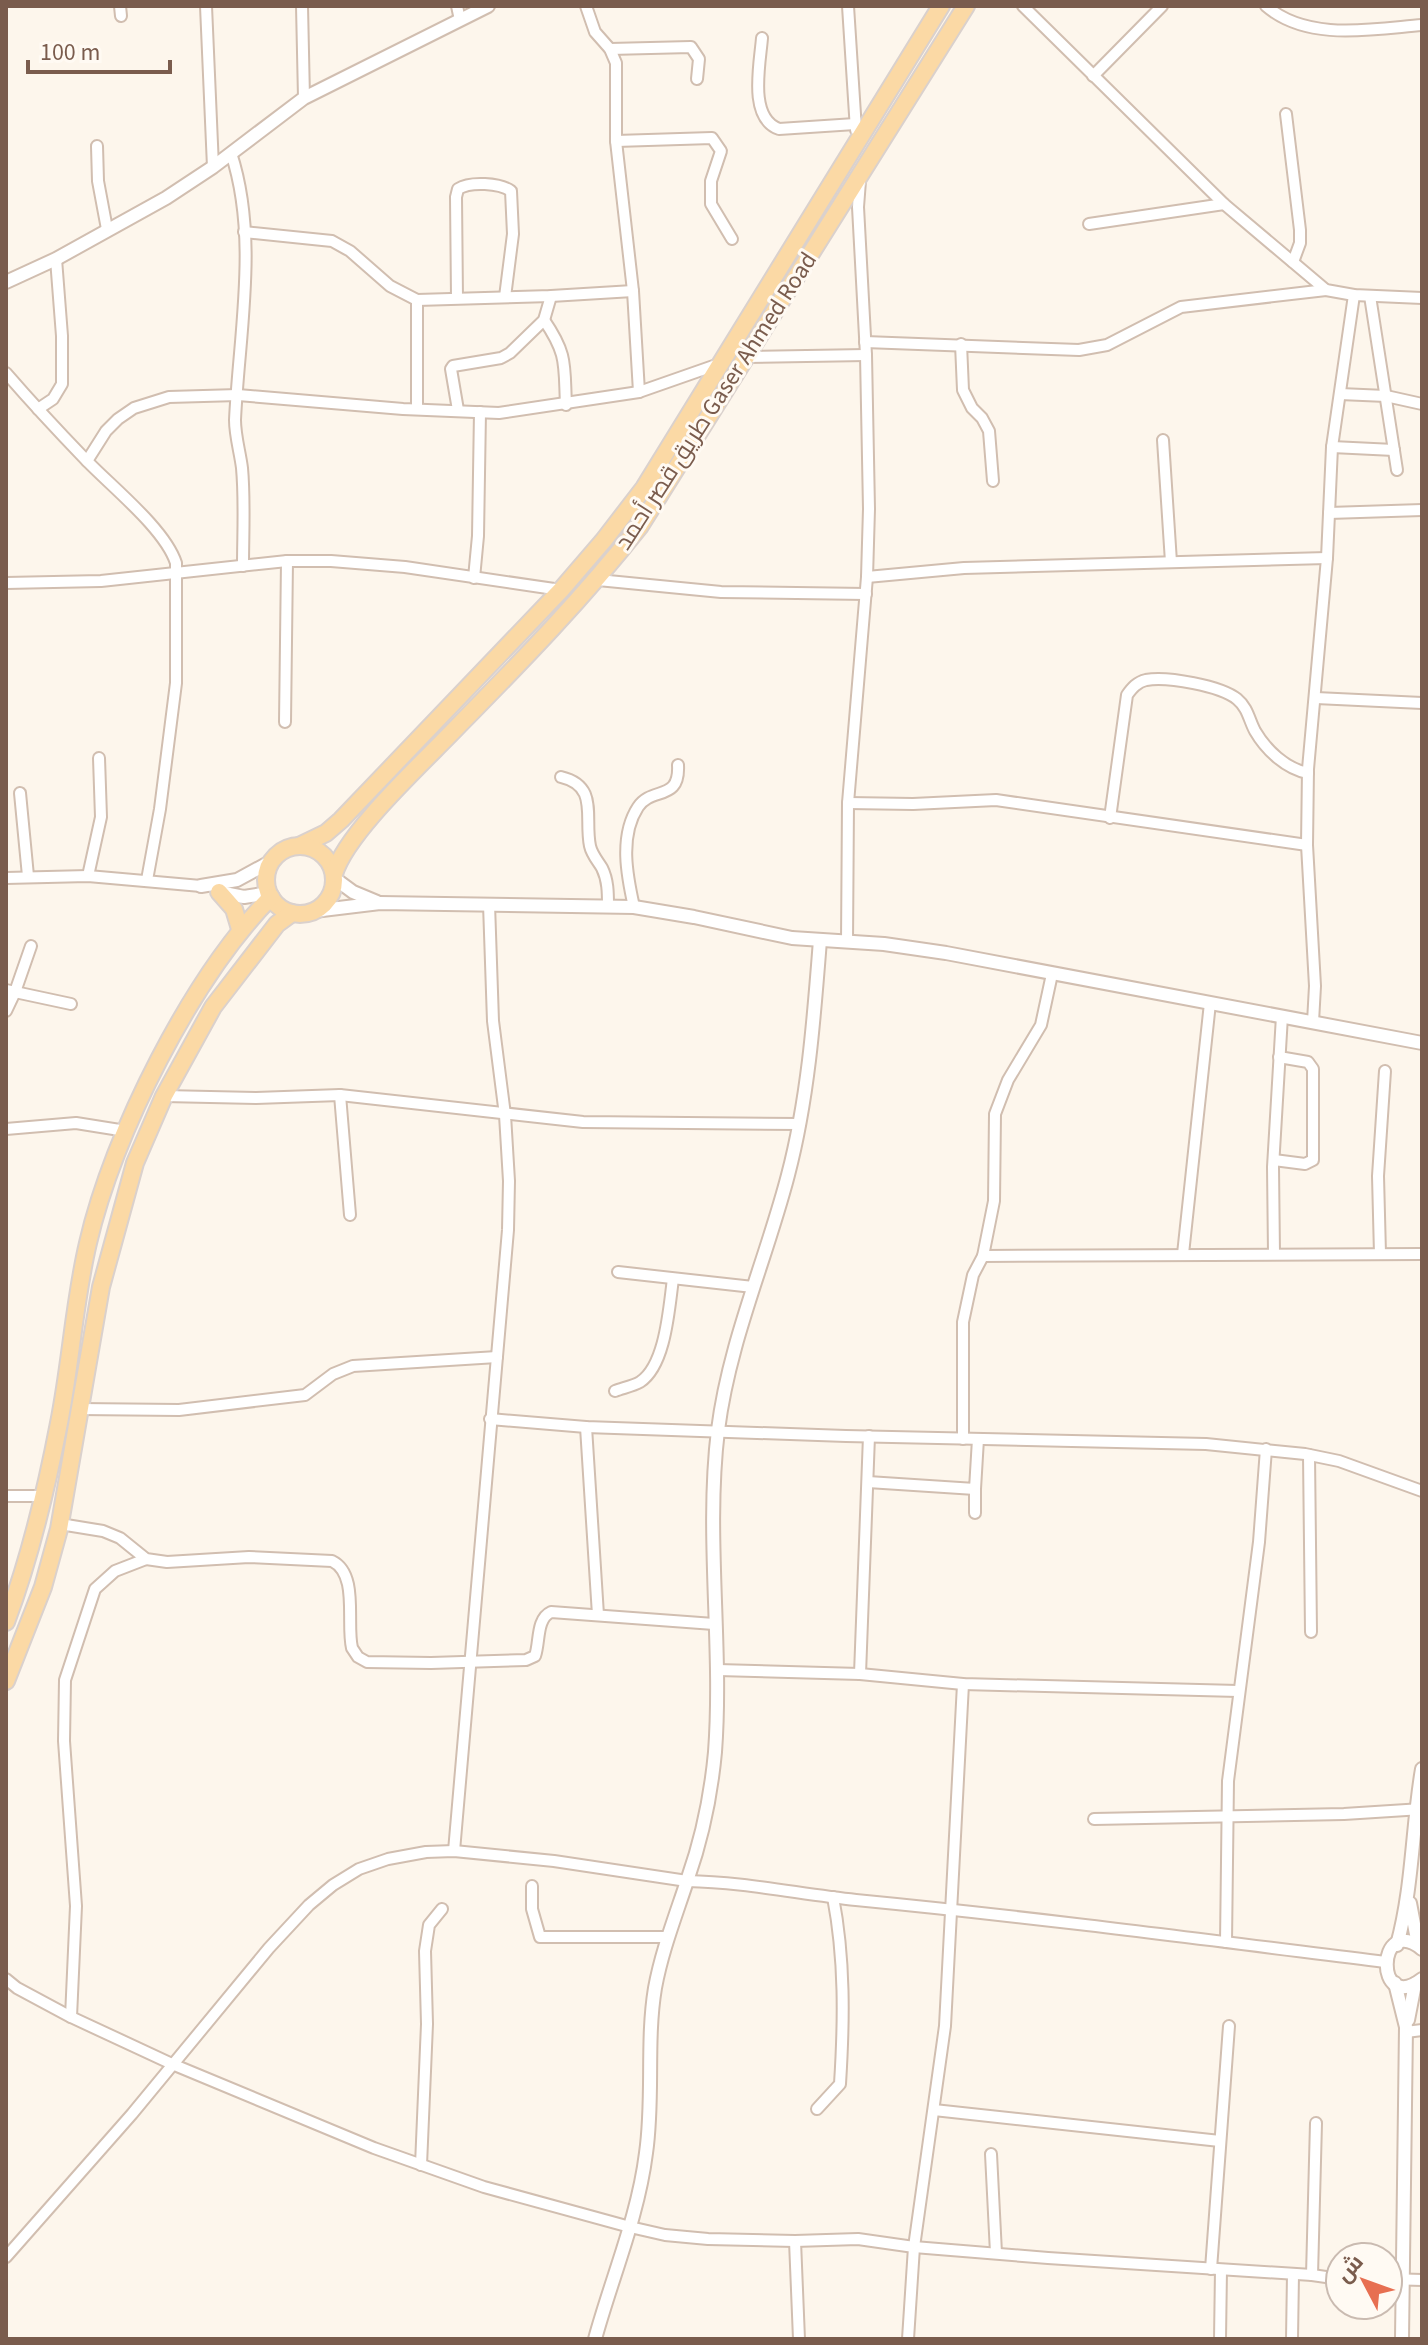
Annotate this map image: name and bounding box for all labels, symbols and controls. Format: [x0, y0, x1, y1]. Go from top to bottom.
scale bar [28, 24, 170, 74]
text: 100 m [40, 35, 100, 70]
street label: طريق قصر أحمد Gaser Ahmed Road [606, 245, 826, 557]
north arrow [1324, 2241, 1404, 2321]
text: ش [1328, 2247, 1371, 2290]

